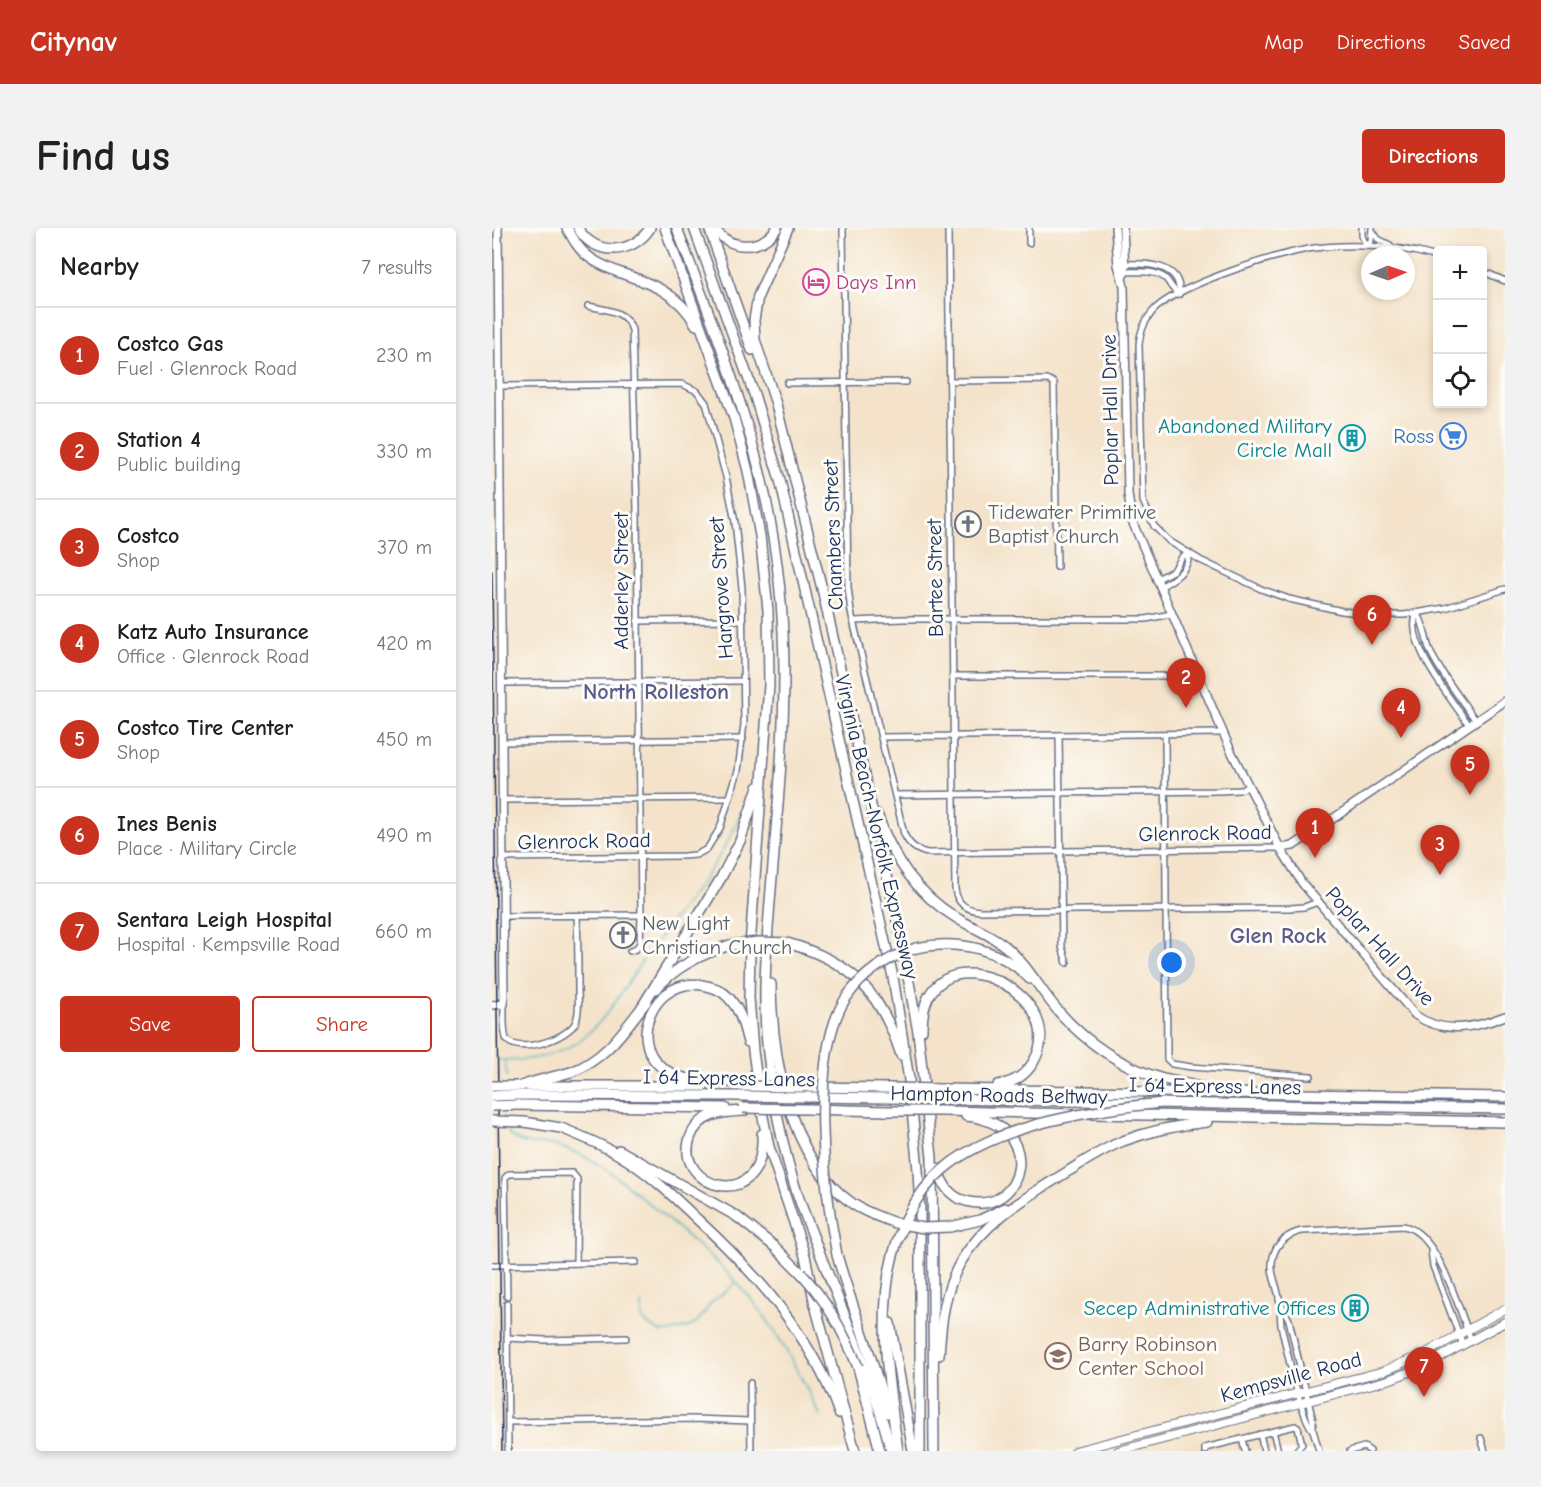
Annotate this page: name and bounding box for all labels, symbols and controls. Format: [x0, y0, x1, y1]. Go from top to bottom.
text: Citynav [30, 26, 117, 58]
text: Map [1264, 30, 1304, 54]
text: Directions [1337, 30, 1426, 54]
text: Saved [1459, 30, 1511, 54]
button: Directions [1362, 129, 1505, 183]
text: Find us [36, 132, 170, 181]
north arrow [1361, 246, 1415, 300]
map controls [1433, 246, 1487, 408]
button: + [1433, 246, 1487, 300]
text: Nearby [60, 252, 139, 282]
text: 7 results [361, 256, 432, 279]
hotel icon: Days Inn [801, 267, 831, 297]
place label: Days Inn [836, 270, 917, 294]
button: − [1433, 300, 1487, 354]
text: Costco Gas [117, 331, 223, 357]
street label: Poplar Hall Drive [1097, 334, 1123, 486]
text: 1 [76, 344, 83, 367]
text: 230 m [376, 344, 432, 367]
button: locate [1433, 354, 1487, 408]
text: Fuel · Glenrock Road [117, 357, 297, 380]
place label: Abandoned Military Circle Mall [1158, 414, 1333, 462]
supermarket icon: Ross [1438, 421, 1468, 451]
building icon: Abandoned Military Circle Mall [1337, 423, 1367, 453]
place label: Ross [1393, 424, 1434, 448]
text: Station 4 [117, 427, 201, 453]
text: 2 [75, 440, 84, 463]
text: 330 m [376, 440, 432, 463]
text: Public building [117, 453, 241, 476]
street label: Chambers Street [818, 458, 848, 611]
place label: Tidewater Primitive Baptist Church [988, 500, 1156, 548]
church icon: Tidewater Primitive Baptist Church [953, 509, 983, 539]
street label: Adderley Street [609, 511, 633, 650]
street label: Hargrove Street [704, 515, 738, 660]
street label: Bartee Street [922, 518, 948, 637]
text: Costco [117, 523, 179, 549]
text: 3 [75, 536, 84, 559]
text: 370 m [377, 536, 432, 559]
text: Shop [117, 549, 160, 572]
pin: 6 [1352, 596, 1392, 645]
text: Katz Auto Insurance [117, 619, 309, 645]
text: 4 [75, 632, 84, 655]
text: 420 m [376, 632, 432, 655]
text: Office · Glenrock Road [117, 645, 309, 668]
pin: 2 [1166, 658, 1206, 708]
street label: Virginia Beach-Norfolk Expressway [830, 672, 924, 982]
district label: North Rolleston [583, 679, 729, 705]
pin: 4 [1382, 688, 1420, 738]
text: Costco Tire Center [117, 715, 293, 741]
text: 5 [74, 728, 85, 751]
text: 450 m [376, 728, 432, 751]
text: Shop [117, 741, 160, 764]
pin: 5 [1450, 746, 1490, 795]
pin: 1 [1296, 808, 1334, 858]
text: Ines Benis [117, 811, 217, 837]
street label: Glenrock Road [1138, 820, 1272, 846]
text: 6 [74, 824, 85, 847]
text: 490 m [376, 824, 432, 847]
pin: 3 [1420, 826, 1460, 875]
street label: Glenrock Road [517, 828, 651, 854]
text: Place · Military Circle [117, 837, 297, 860]
street label: Poplar Hall Drive [1320, 882, 1440, 1010]
text: Sentara Leigh Hospital [117, 907, 332, 933]
place label: New Light Christian Church [642, 911, 792, 959]
text: 7 [75, 920, 84, 943]
text: 660 m [375, 920, 432, 943]
church icon: New Light Christian Church [608, 920, 638, 950]
district label: Glen Rock [1230, 923, 1327, 949]
text: Hospital · Kempsville Road [117, 933, 340, 956]
your location [1157, 948, 1186, 977]
button: Save [60, 996, 240, 1052]
button: Share [252, 996, 432, 1052]
street label: I 64 Express Lanes [643, 1064, 815, 1092]
street label: I 64 Express Lanes [1129, 1072, 1301, 1100]
street label: Hampton Roads Beltway [890, 1081, 1108, 1109]
building icon: Secep Administrative Offices [1340, 1293, 1370, 1323]
place label: Secep Administrative Offices [1084, 1296, 1336, 1320]
place label: Barry Robinson Center School [1078, 1332, 1217, 1380]
school or university icon: Barry Robinson Center School [1043, 1341, 1073, 1371]
street label: Kempsville Road [1218, 1347, 1364, 1407]
pin: 7 [1404, 1348, 1444, 1397]

